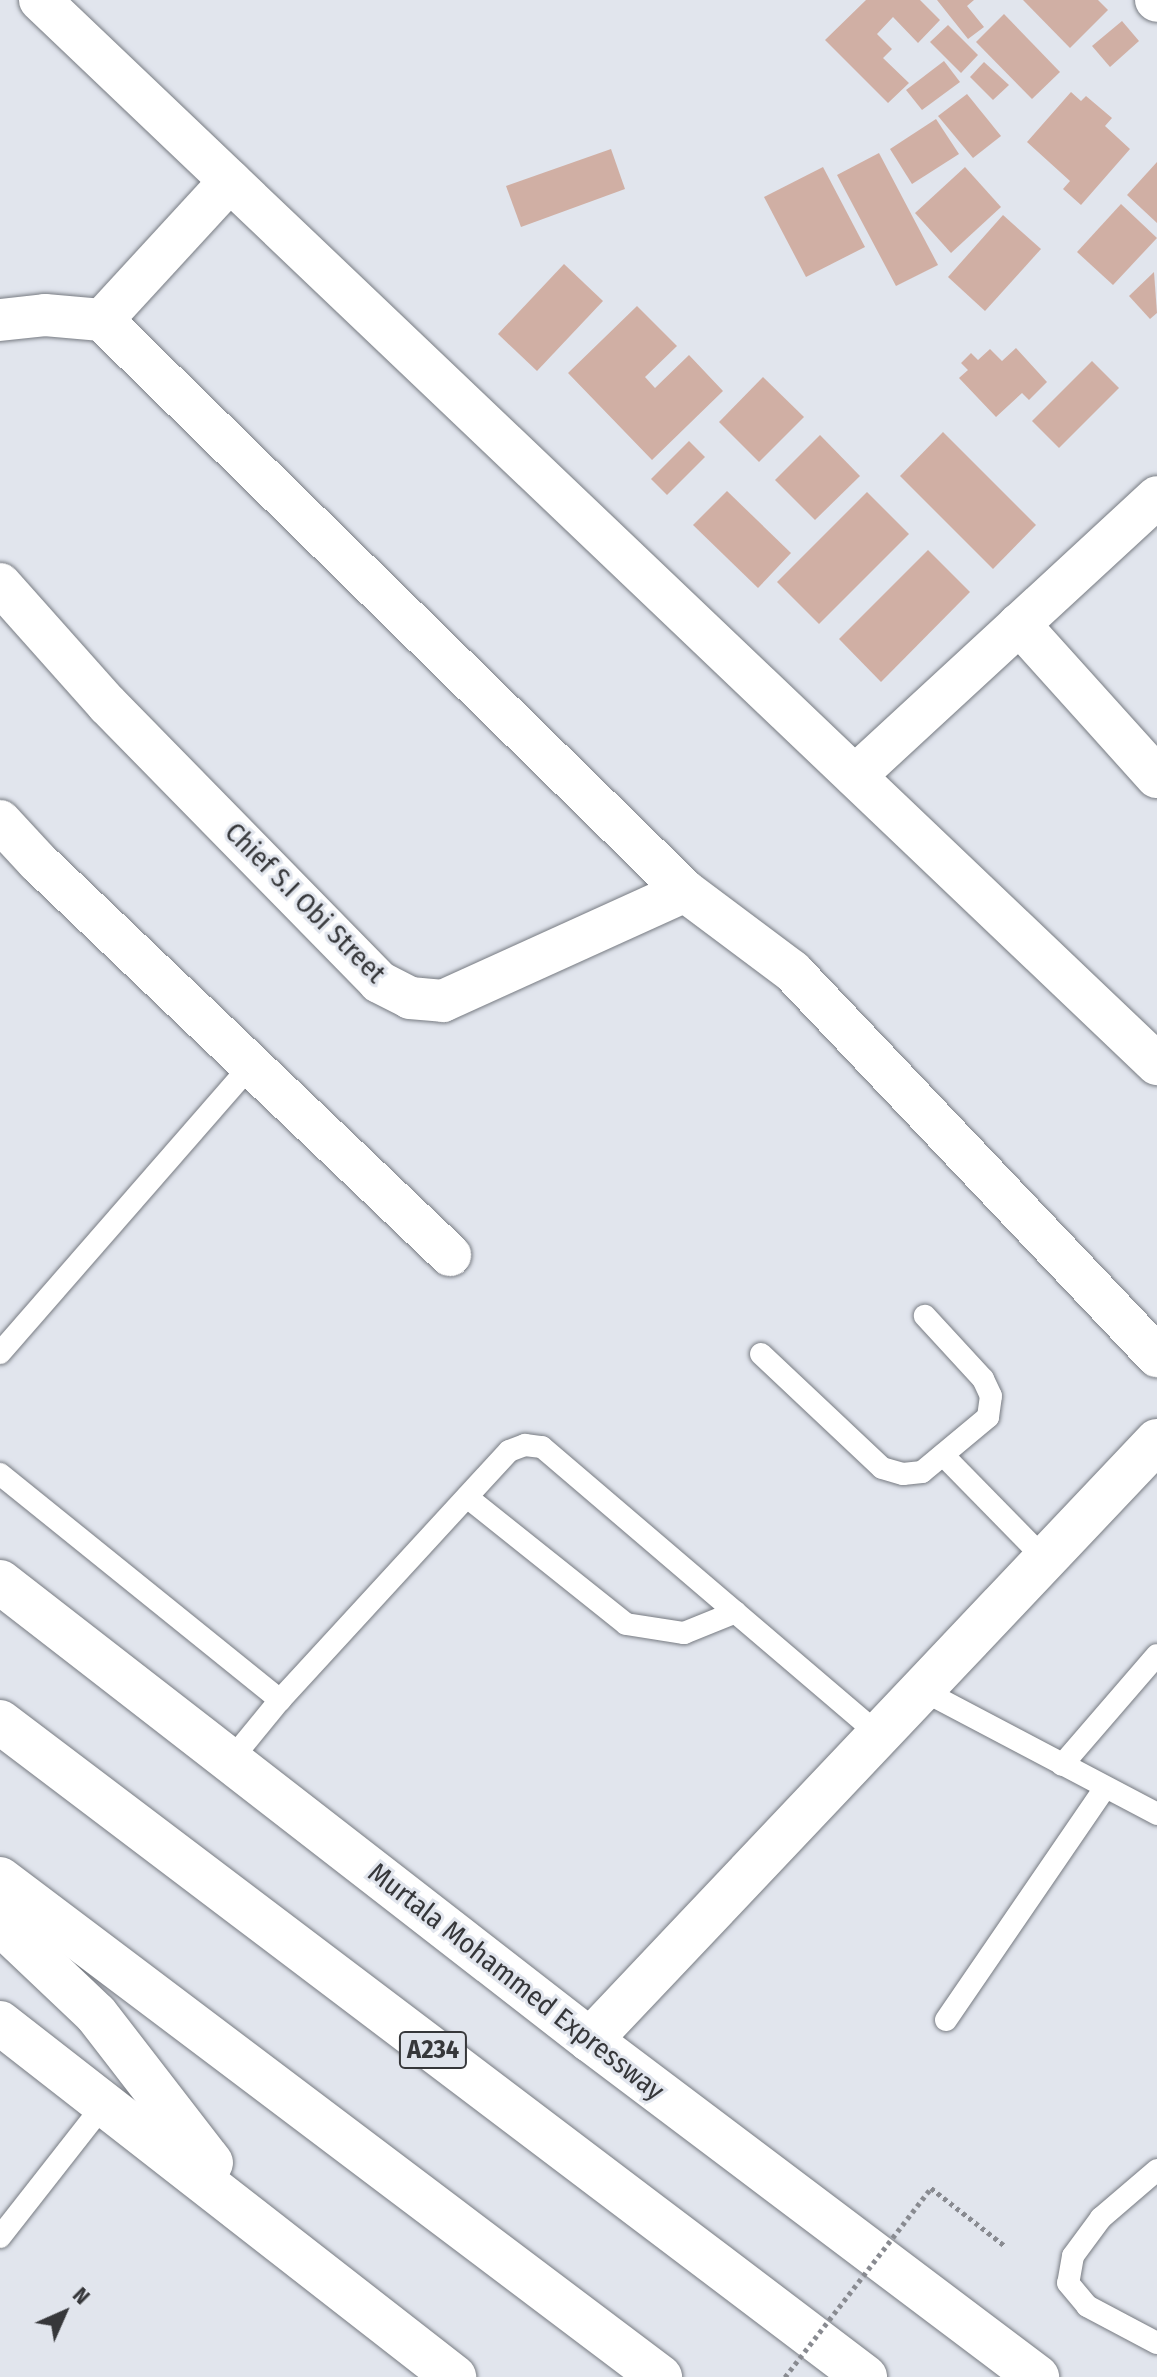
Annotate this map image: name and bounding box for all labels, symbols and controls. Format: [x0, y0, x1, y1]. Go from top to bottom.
street label: Chief S.I Obi Street [218, 816, 392, 990]
street label: Murtala Mohammed Expressway [361, 1856, 671, 2108]
road number: A234 [397, 2028, 469, 2072]
north arrow [24, 2273, 104, 2353]
text: N [67, 2281, 96, 2310]

